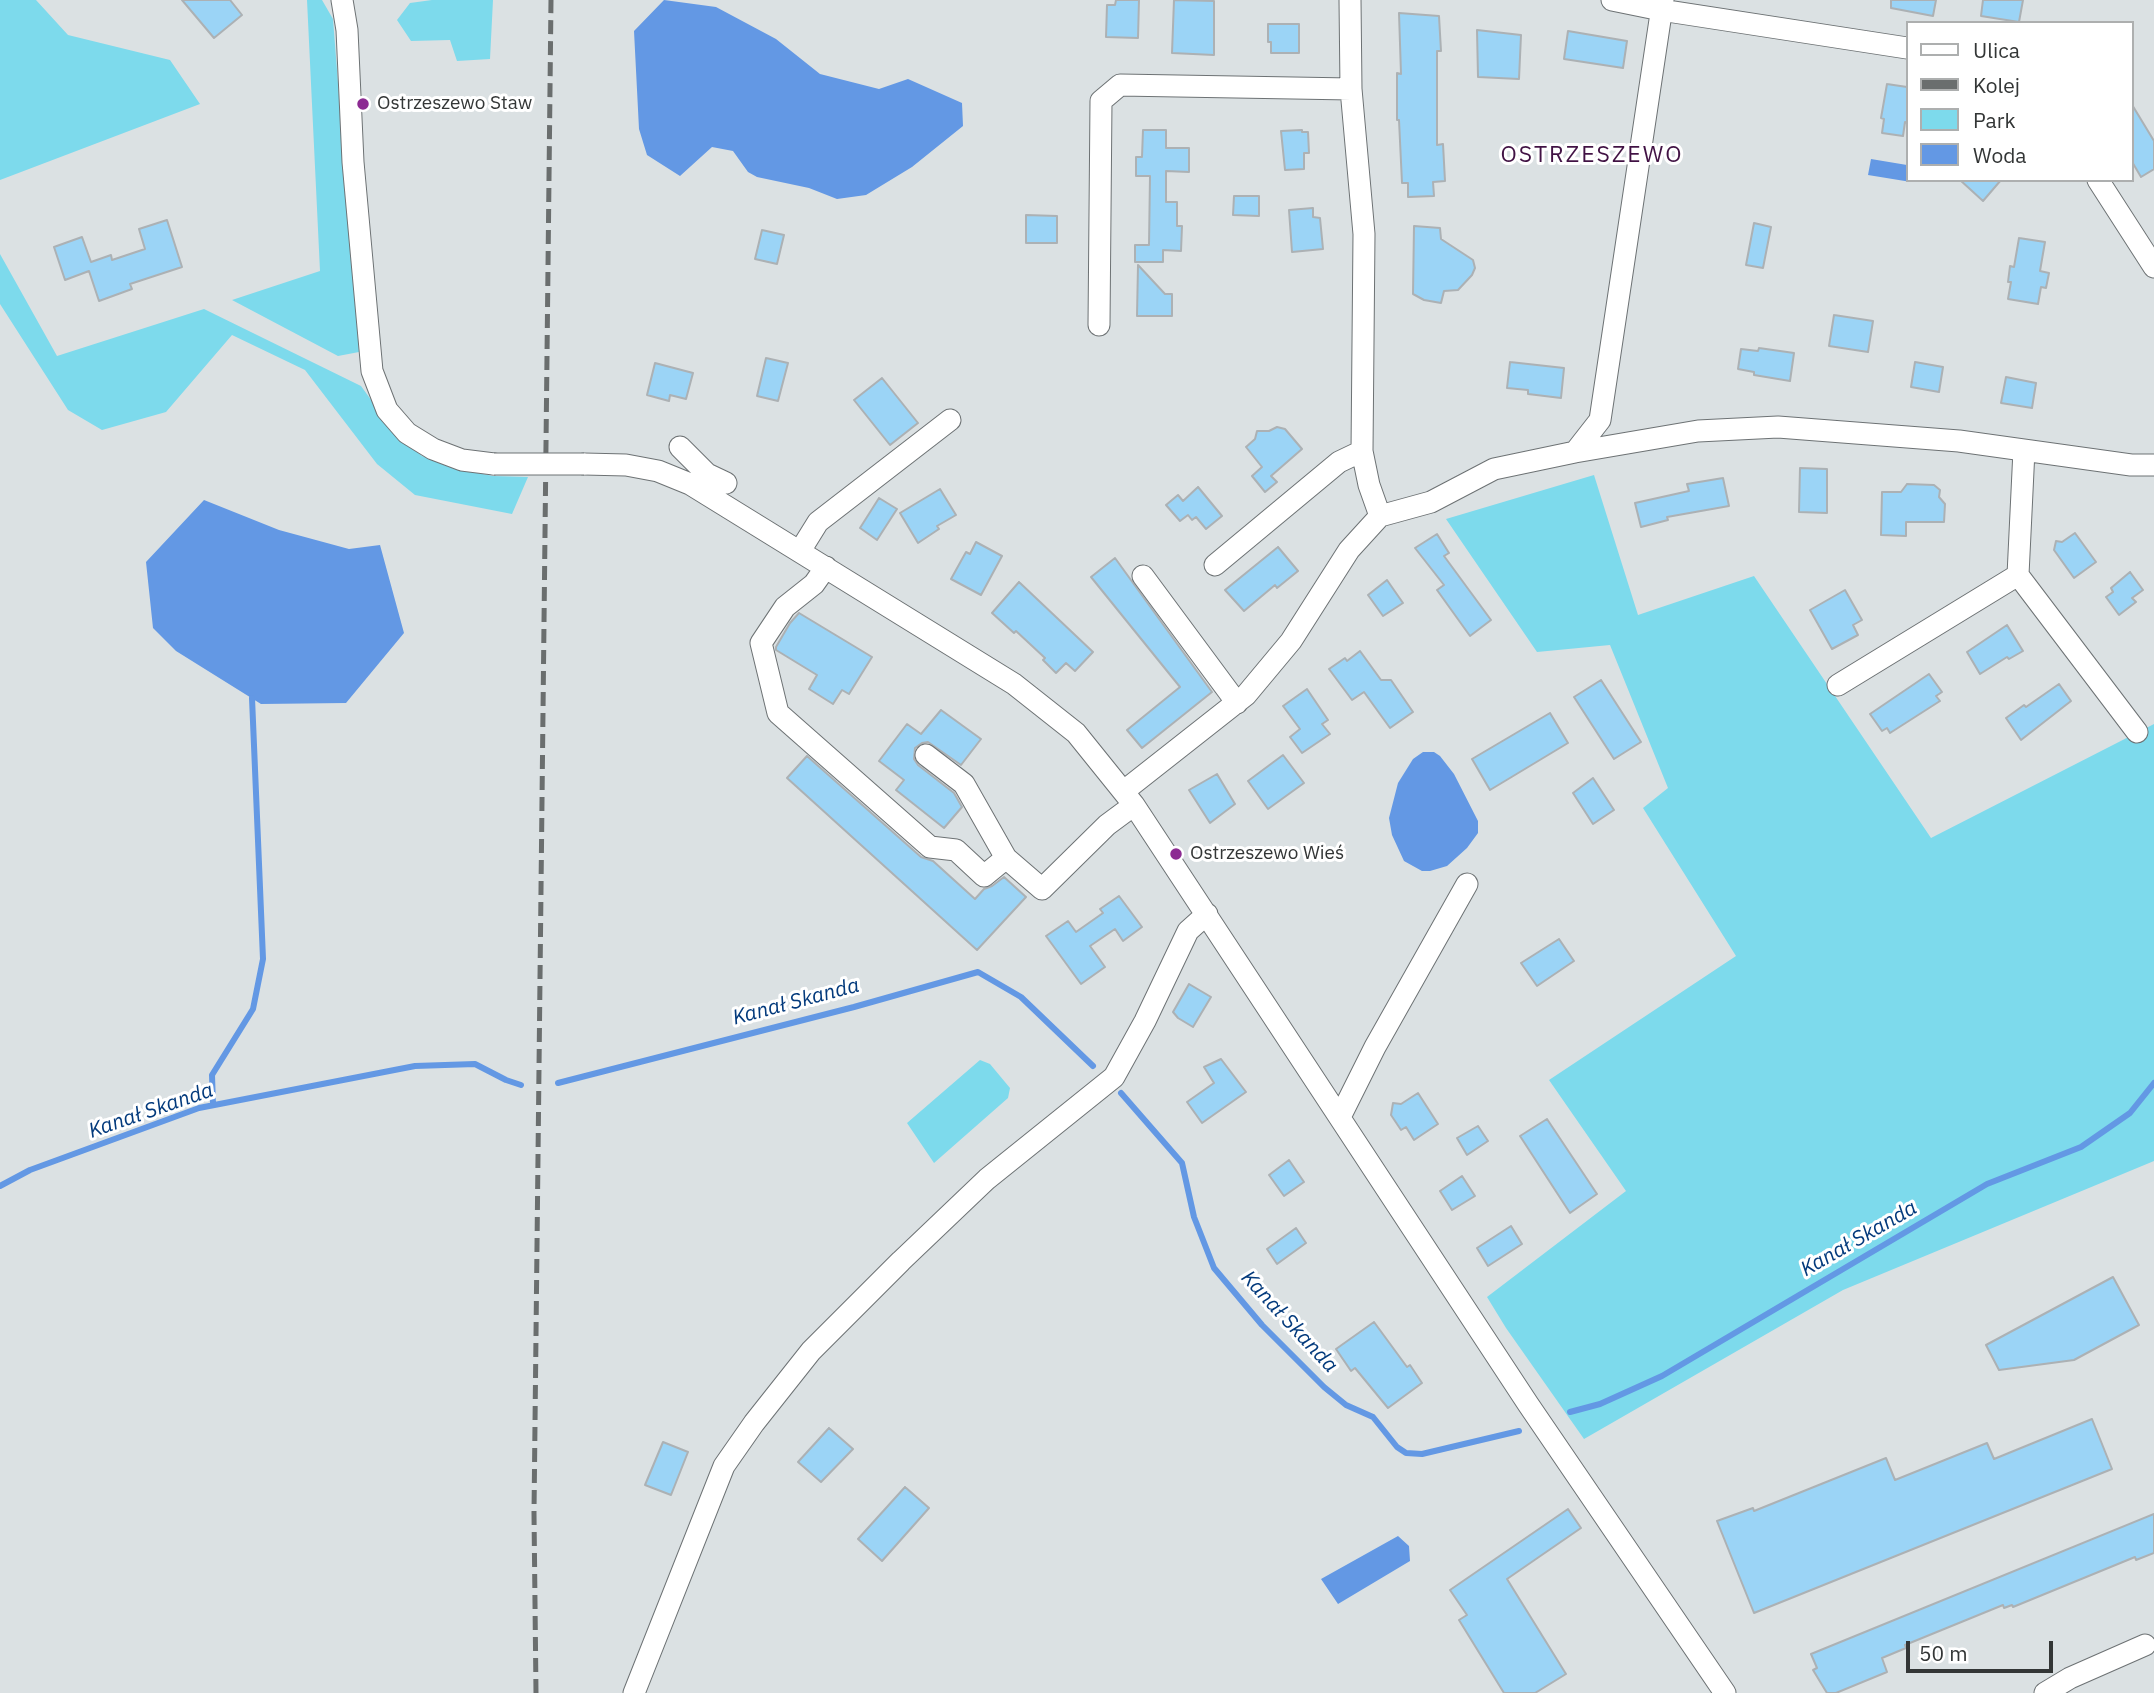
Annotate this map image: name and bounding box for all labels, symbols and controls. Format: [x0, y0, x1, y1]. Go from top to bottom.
legend [1906, 21, 2133, 182]
text: Ulica [1973, 36, 2020, 64]
text: Kolej [1973, 71, 2020, 99]
place label: Ostrzeszewo Staw [377, 93, 532, 115]
marker: Ostrzeszewo Staw [355, 96, 371, 112]
text: Park [1973, 106, 2016, 134]
district label: OSTRZESZEWO [1502, 141, 1682, 169]
text: Woda [1973, 141, 2027, 169]
place label: Ostrzeszewo Wieś [1190, 843, 1344, 865]
marker: Ostrzeszewo Wieś [1168, 846, 1184, 862]
water label: Kanał Skanda [730, 973, 862, 1031]
water label: Kanał Skanda [85, 1078, 217, 1144]
water label: Kanał Skanda [1796, 1196, 1922, 1282]
water label: Kanał Skanda [1235, 1266, 1343, 1378]
scale bar [1909, 1626, 2056, 1670]
text: 50 m [1919, 1639, 1968, 1667]

